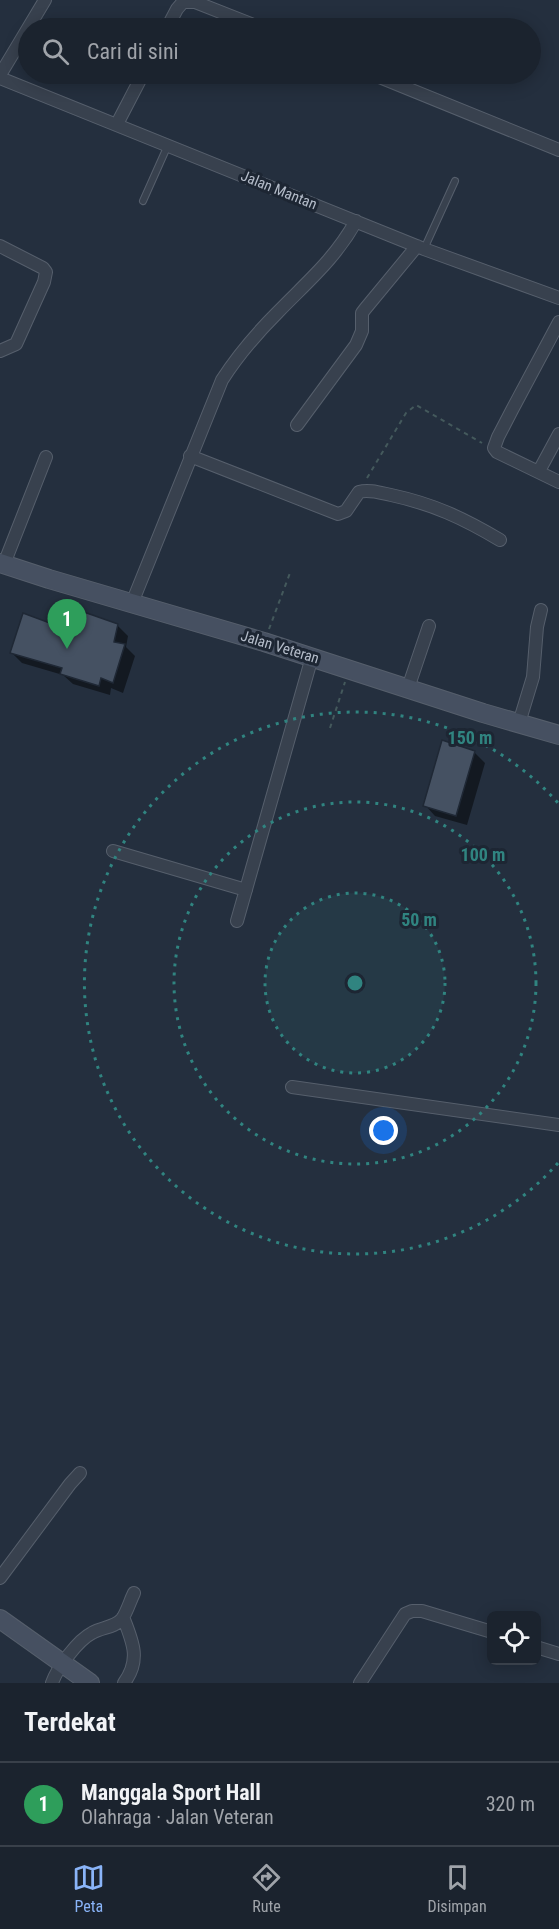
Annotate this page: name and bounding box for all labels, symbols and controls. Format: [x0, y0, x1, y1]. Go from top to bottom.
search box [18, 18, 541, 84]
icon: search [39, 35, 72, 68]
text: Cari di sini [87, 39, 179, 64]
street label: Jalan Mantan [238, 167, 320, 213]
pin: 1 [48, 600, 86, 649]
street label: Jalan Veteran [239, 627, 321, 667]
text: 150 m [448, 727, 492, 748]
text: 100 m [461, 844, 505, 865]
text: 50 m [401, 909, 437, 930]
centre of rings [345, 973, 365, 993]
your location [369, 1116, 398, 1145]
map controls [487, 1611, 541, 1665]
button: locate [487, 1611, 541, 1665]
text: Terdekat [24, 1707, 116, 1737]
text: Manggala Sport Hall [81, 1780, 261, 1805]
text: 1 [38, 1792, 49, 1816]
text: 320 m [486, 1792, 535, 1816]
text: Olahraga · Jalan Veteran [81, 1805, 274, 1829]
tab: Peta [72, 1861, 105, 1916]
tab: Rute [250, 1861, 283, 1916]
tab: Disimpan [428, 1861, 487, 1916]

